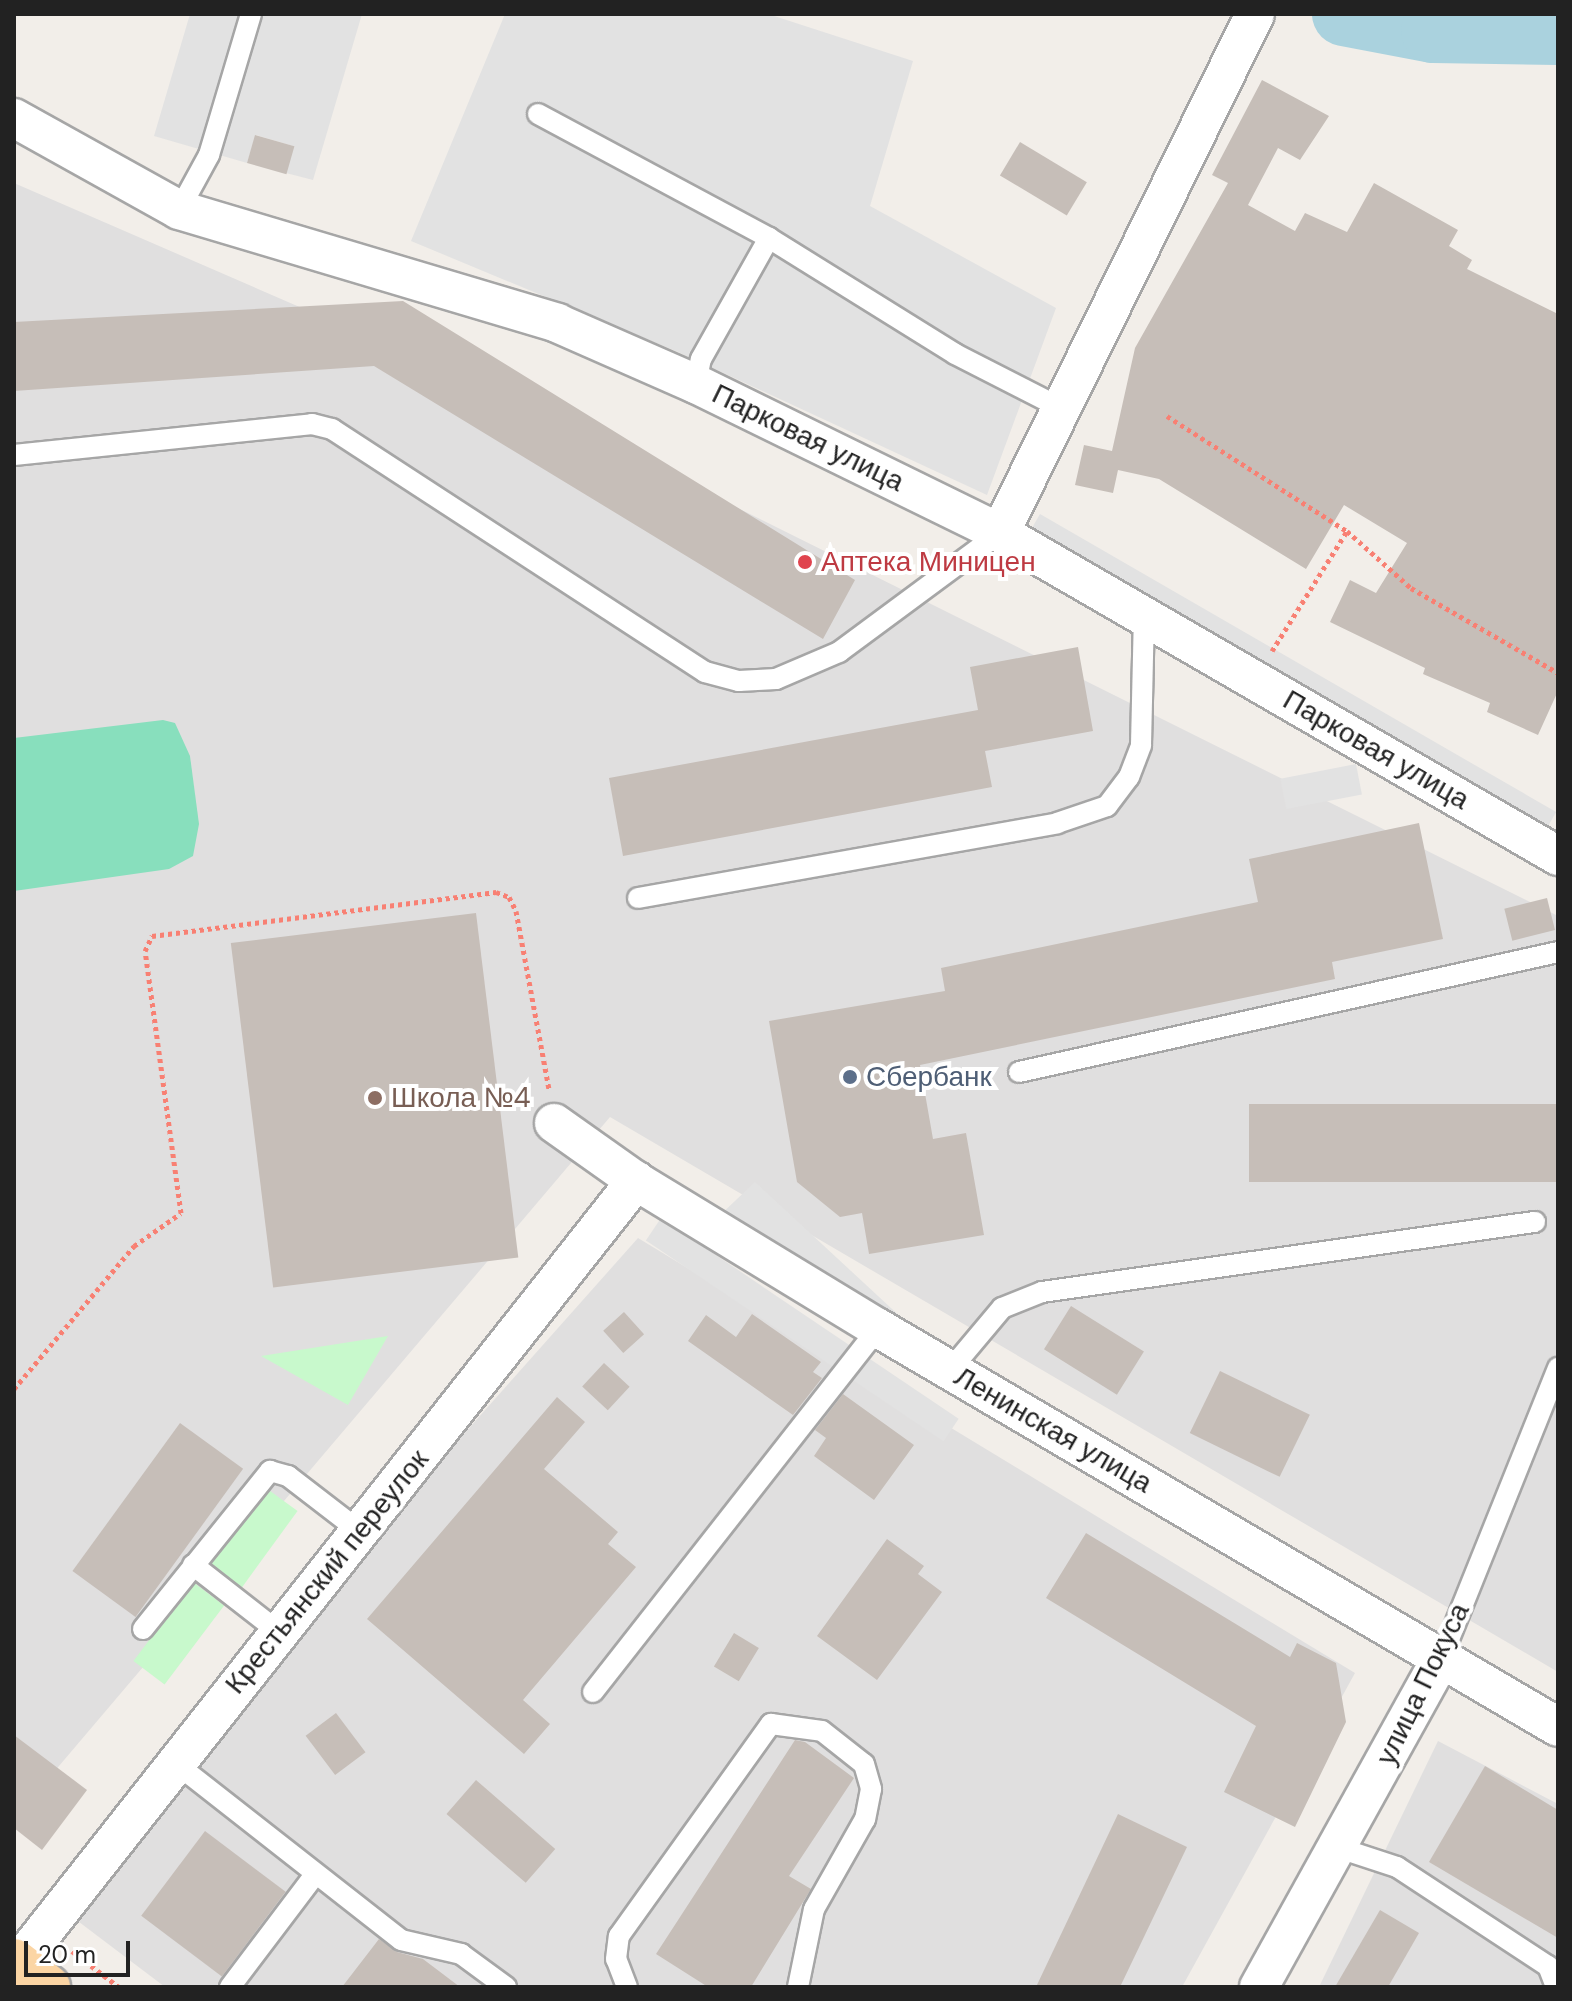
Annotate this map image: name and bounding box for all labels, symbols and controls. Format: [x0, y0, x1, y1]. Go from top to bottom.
street label: Парковая улица [707, 377, 909, 499]
place label: Аптека Миницен [821, 545, 1036, 579]
marker: Аптека Миницен [796, 553, 814, 571]
street label: Парковая улица [1277, 683, 1475, 817]
place label: Сбербанк [866, 1060, 992, 1094]
marker: Сбербанк [841, 1068, 859, 1086]
place label: Школа №4 [391, 1081, 531, 1115]
marker: Школа №4 [366, 1089, 384, 1107]
street label: Ленинская улица [948, 1360, 1158, 1500]
street label: Крестьянский переулок [218, 1443, 436, 1701]
street label: улица Покуса [1369, 1598, 1477, 1770]
scale bar [28, 1925, 134, 1975]
text: 20 m [38, 1939, 96, 1970]

